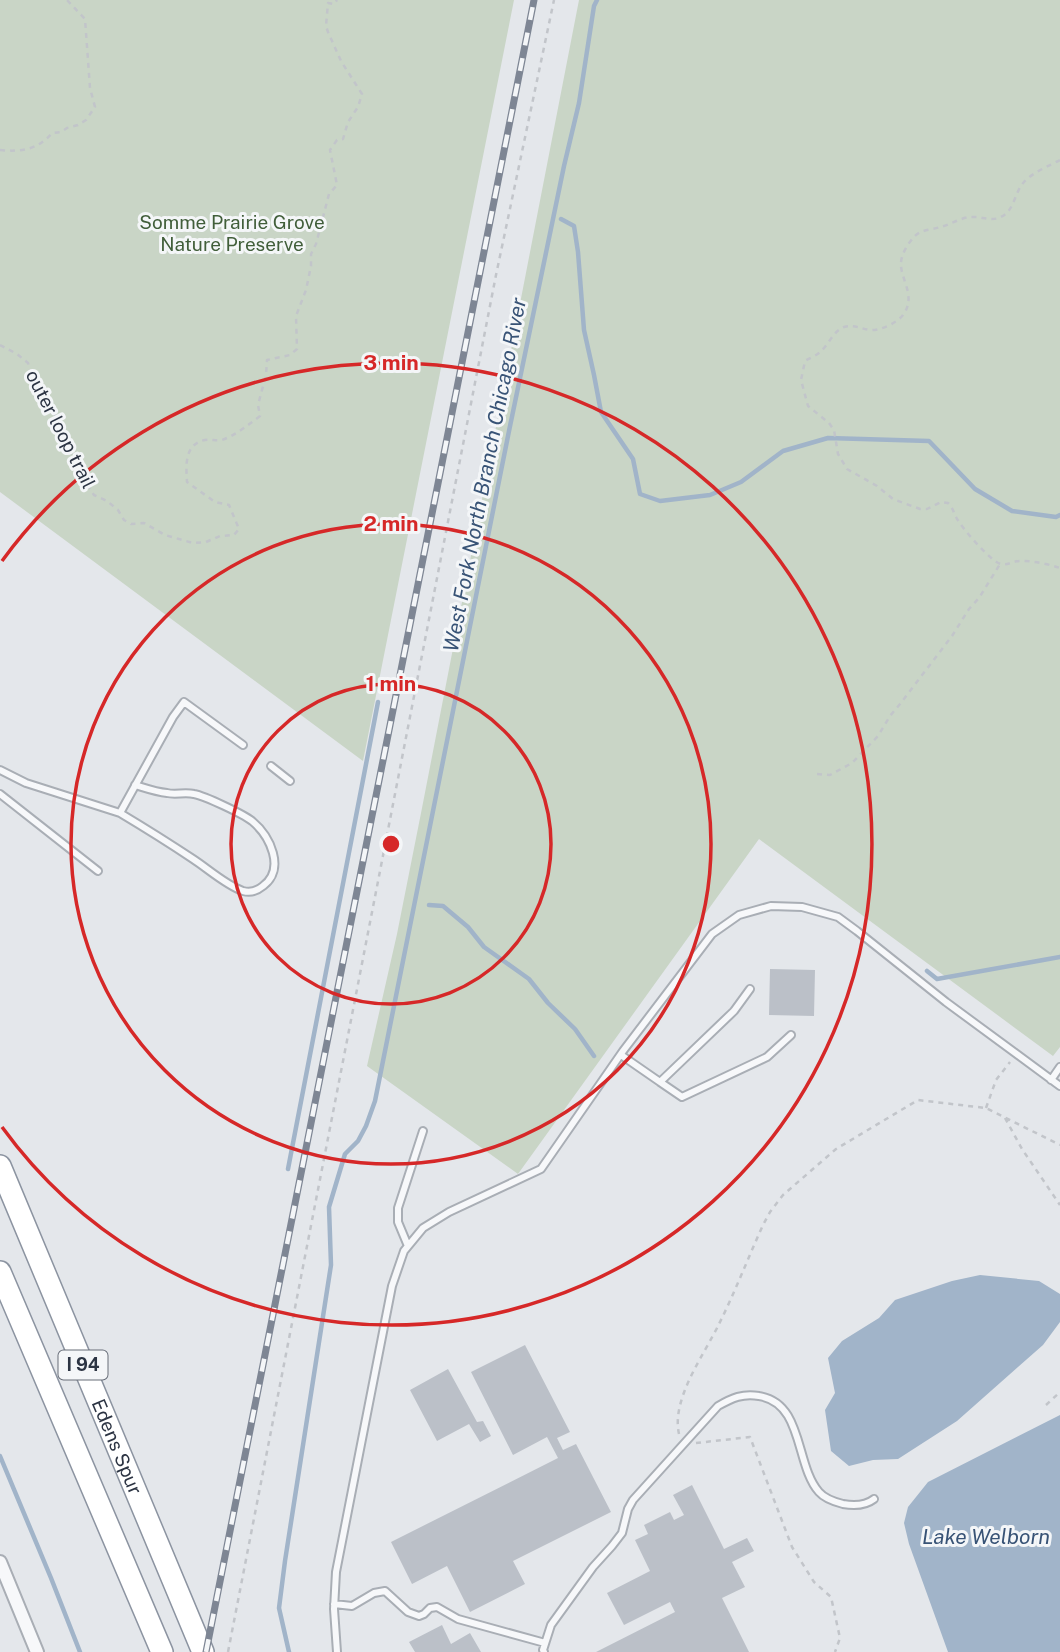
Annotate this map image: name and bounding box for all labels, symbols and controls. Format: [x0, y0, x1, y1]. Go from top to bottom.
park label: Somme Prairie Grove Nature Preserve [139, 211, 325, 255]
water label: West Fork North Branch Chicago River [438, 295, 531, 654]
text: 3 min [363, 350, 419, 375]
street label: outer loop trail [22, 366, 100, 492]
text: 2 min [363, 511, 419, 536]
text: 1 min [366, 671, 416, 696]
centre of rings [379, 832, 403, 856]
road number: I 94 [58, 1350, 108, 1380]
street label: Edens Spur [87, 1395, 147, 1498]
water label: Lake Welborn [922, 1524, 1050, 1549]

